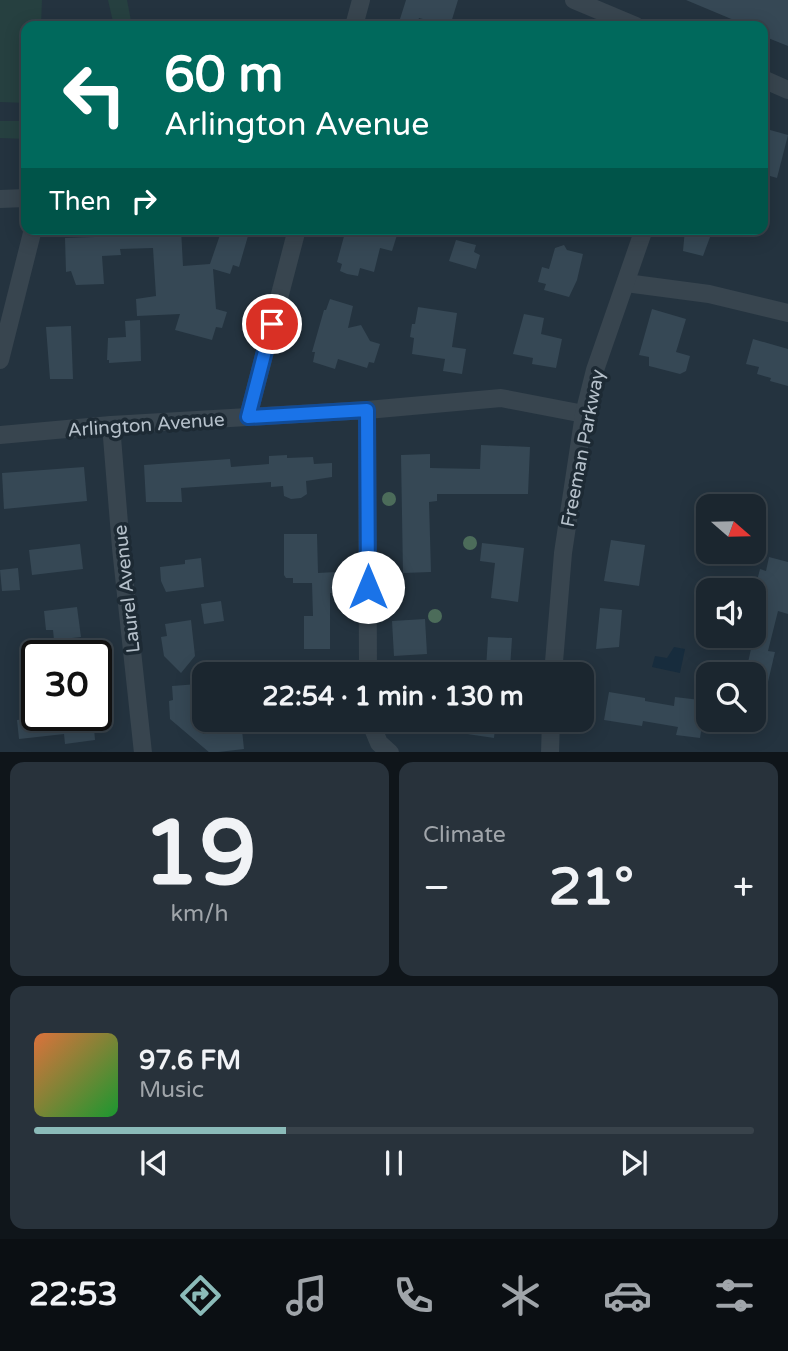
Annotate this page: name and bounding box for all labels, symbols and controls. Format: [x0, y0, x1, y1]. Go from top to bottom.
text: 60 m [164, 46, 283, 105]
icon: left [49, 49, 140, 140]
text: Arlington Avenue [164, 106, 429, 144]
icon: right [125, 182, 163, 220]
text: Then [49, 186, 111, 217]
pin [242, 294, 302, 354]
icon: arrive [253, 305, 291, 343]
street label: Freeman Parkway [557, 367, 609, 529]
street label: Arlington Avenue [67, 409, 225, 441]
north arrow [696, 494, 766, 564]
map controls [696, 494, 766, 732]
street label: Laurel Avenue [109, 524, 145, 654]
position arrow [331, 550, 405, 624]
button: sound [696, 578, 766, 648]
speed limit sign: 30 [21, 640, 112, 731]
button: search [696, 662, 766, 732]
text: 22:54 · 1 min · 130 m [262, 681, 524, 712]
text: 19 [142, 799, 257, 909]
text: Climate [423, 821, 506, 849]
text: 21° [549, 856, 634, 919]
text: − [423, 865, 450, 911]
text: + [733, 865, 754, 911]
text: km/h [171, 900, 228, 928]
text: 97.6 FM [139, 1045, 241, 1076]
text: Music [139, 1076, 204, 1104]
icon: previous [135, 1144, 173, 1182]
icon: pause [375, 1144, 413, 1182]
icon: next [615, 1144, 653, 1182]
icon: directions [176, 1271, 225, 1320]
icon: music [282, 1271, 331, 1320]
icon: phone [389, 1271, 438, 1320]
icon: climate [496, 1271, 545, 1320]
icon: car [603, 1271, 652, 1320]
icon: filters [710, 1271, 759, 1320]
text: 22:53 [29, 1276, 118, 1314]

